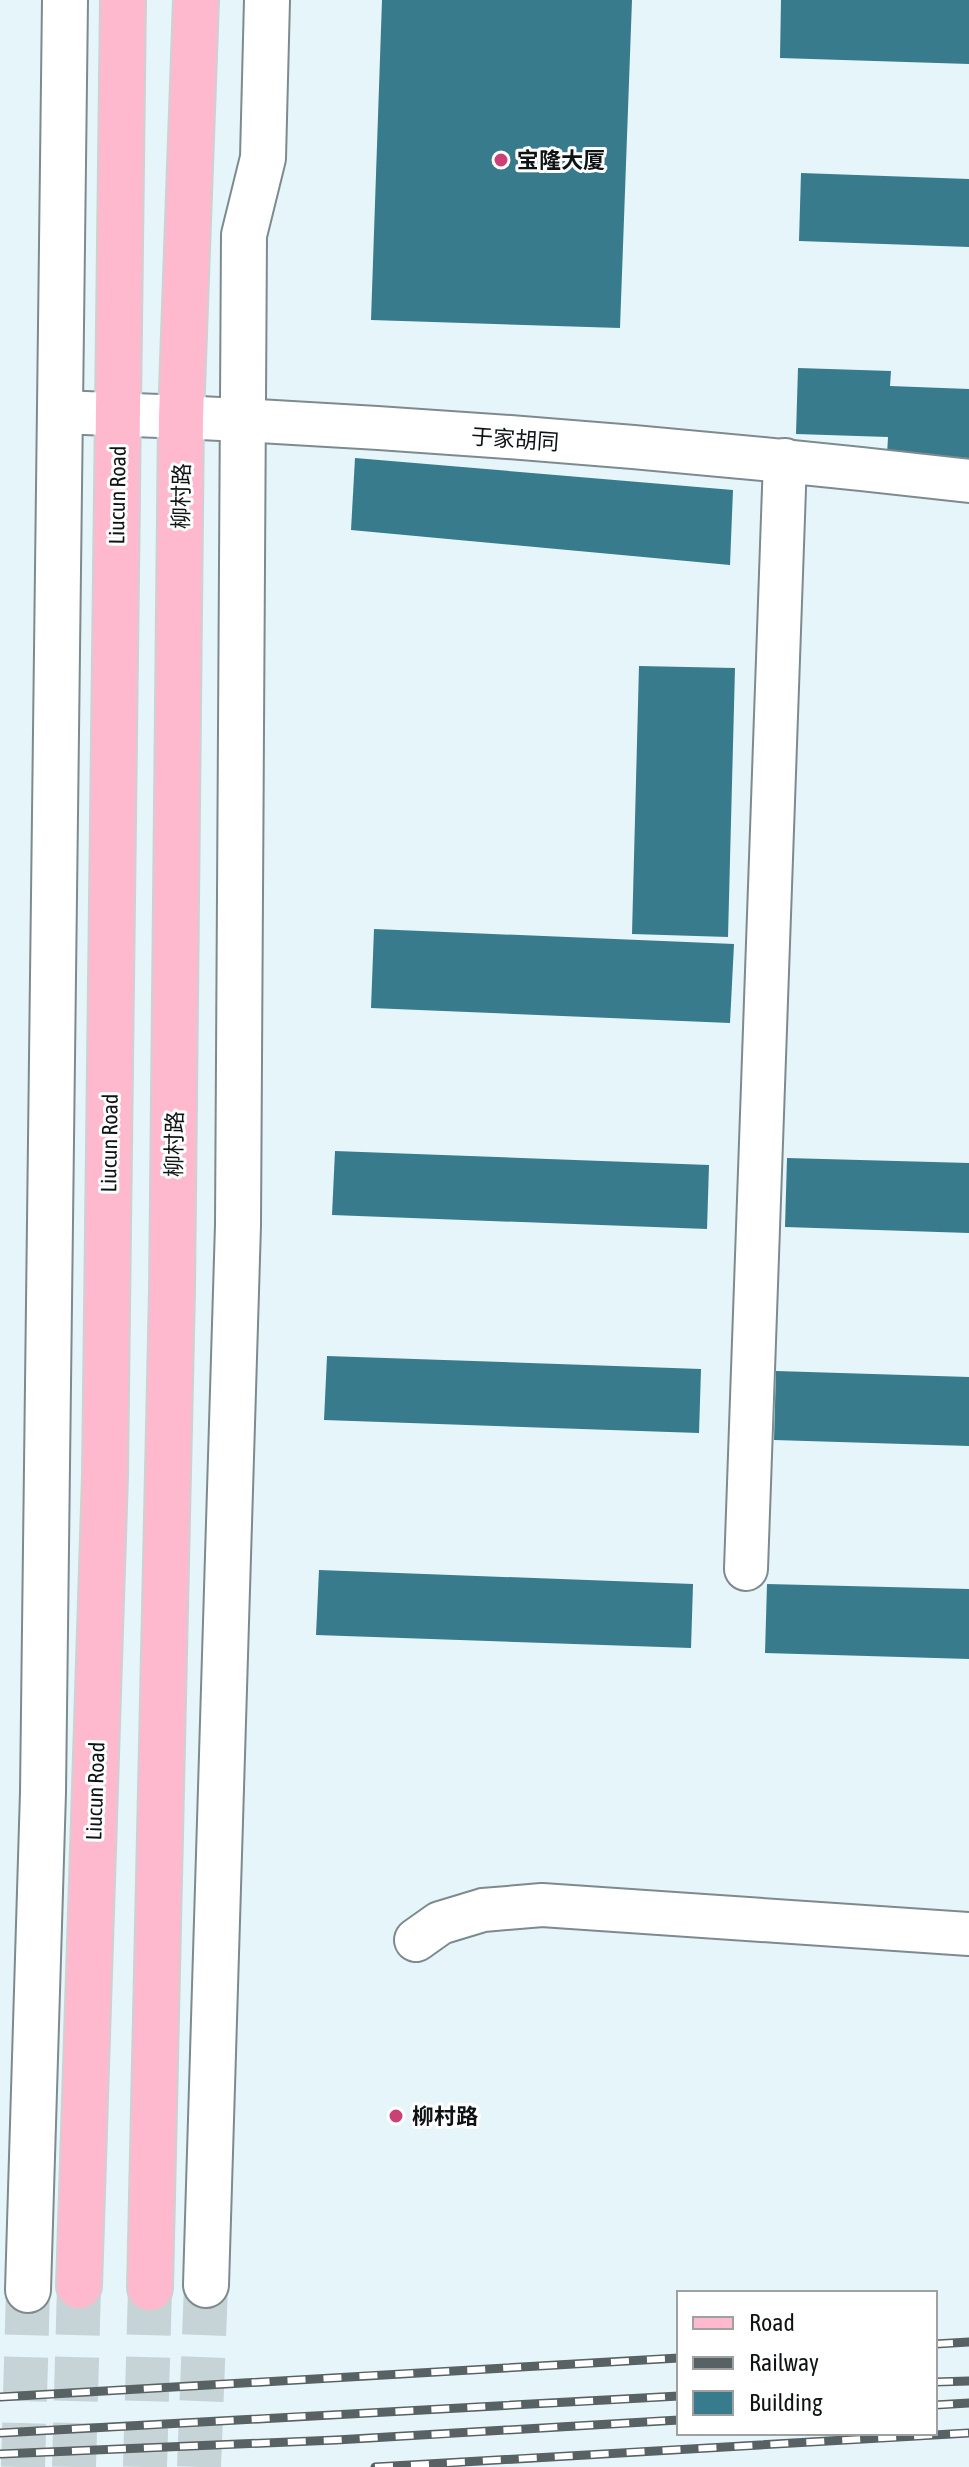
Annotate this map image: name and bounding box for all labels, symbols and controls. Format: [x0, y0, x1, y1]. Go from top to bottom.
place label: 宝隆大厦 [517, 147, 605, 173]
marker: 宝隆大厦 [492, 151, 510, 169]
street label: 于家胡同 [470, 423, 560, 455]
street label: Liucun Road [103, 445, 131, 545]
street label: 柳村路 [167, 463, 195, 529]
street label: Liucun Road [95, 1093, 123, 1193]
street label: 柳村路 [160, 1111, 188, 1177]
street label: Liucun Road [80, 1741, 110, 1841]
place label: 柳村路 [412, 2103, 478, 2129]
marker: 柳村路 [387, 2107, 405, 2125]
legend [677, 2291, 937, 2435]
text: Road [749, 2309, 795, 2336]
text: Railway [749, 2349, 819, 2376]
text: Building [749, 2389, 823, 2416]

